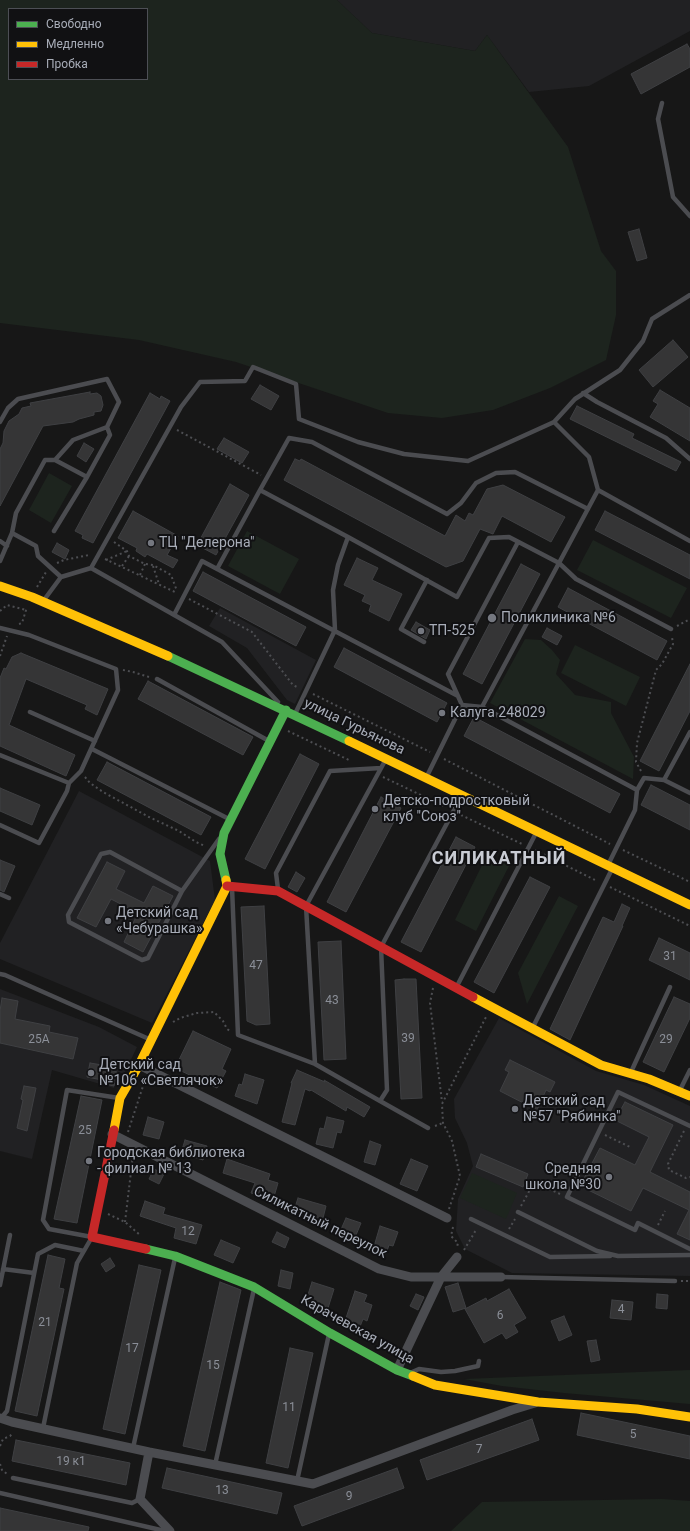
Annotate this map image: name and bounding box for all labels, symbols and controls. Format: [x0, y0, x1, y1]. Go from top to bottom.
legend [8, 8, 148, 80]
text: Свободно [46, 17, 102, 31]
text: Медленно [46, 37, 104, 51]
text: Пробка [46, 57, 88, 71]
place label: ТЦ "Делерона" [159, 535, 255, 551]
marker: ТЦ "Делерона" [146, 538, 156, 548]
place label: Поликлиника №6 [501, 610, 616, 626]
marker: Поликлиника №6 [486, 612, 498, 624]
place label: ТП-525 [429, 623, 475, 639]
marker: ТП-525 [416, 626, 426, 636]
street label: улица Гурьянова [301, 695, 407, 759]
place label: Калуга 248029 [450, 705, 546, 721]
marker: Калуга 248029 [437, 708, 447, 718]
place label: Детско-подростковый клуб "Союз" [383, 793, 530, 826]
marker: Детско-подростковый клуб "Союз" [370, 804, 380, 814]
district label: СИЛИКАТНЫЙ [432, 848, 566, 870]
place label: Детский сад «Чебурашка» [116, 905, 202, 938]
marker: Детский сад «Чебурашка» [103, 916, 113, 926]
house number: 31 [663, 950, 677, 964]
house number: 47 [249, 959, 263, 973]
house number: 43 [325, 994, 339, 1008]
house number: 39 [401, 1032, 415, 1046]
house number: 25А [28, 1033, 50, 1047]
house number: 29 [659, 1033, 673, 1047]
place label: Детский сад №106 «Светлячок» [99, 1057, 223, 1090]
marker: Детский сад №106 «Светлячок» [86, 1068, 96, 1078]
place label: Детский сад №57 "Рябинка" [523, 1093, 621, 1126]
marker: Детский сад №57 "Рябинка" [510, 1104, 520, 1114]
house number: 25 [78, 1124, 92, 1138]
place label: Городская библиотека - филиал № 13 [97, 1145, 245, 1178]
marker: Городская библиотека - филиал № 13 [84, 1156, 94, 1166]
place label: Средняя школа №30 [525, 1161, 601, 1194]
marker: Средняя школа №30 [604, 1172, 614, 1182]
street label: Силикатный переулок [251, 1183, 389, 1263]
house number: 12 [181, 1225, 195, 1239]
street label: Карачевская улица [297, 1292, 417, 1368]
house number: 4 [618, 1303, 624, 1317]
house number: 6 [497, 1309, 503, 1323]
house number: 21 [38, 1316, 52, 1330]
house number: 17 [125, 1342, 139, 1356]
house number: 15 [206, 1359, 220, 1373]
house number: 11 [282, 1401, 296, 1415]
house number: 5 [630, 1428, 636, 1442]
house number: 7 [476, 1443, 482, 1457]
house number: 19 к1 [56, 1455, 86, 1469]
house number: 13 [215, 1484, 229, 1498]
house number: 9 [346, 1490, 352, 1504]

